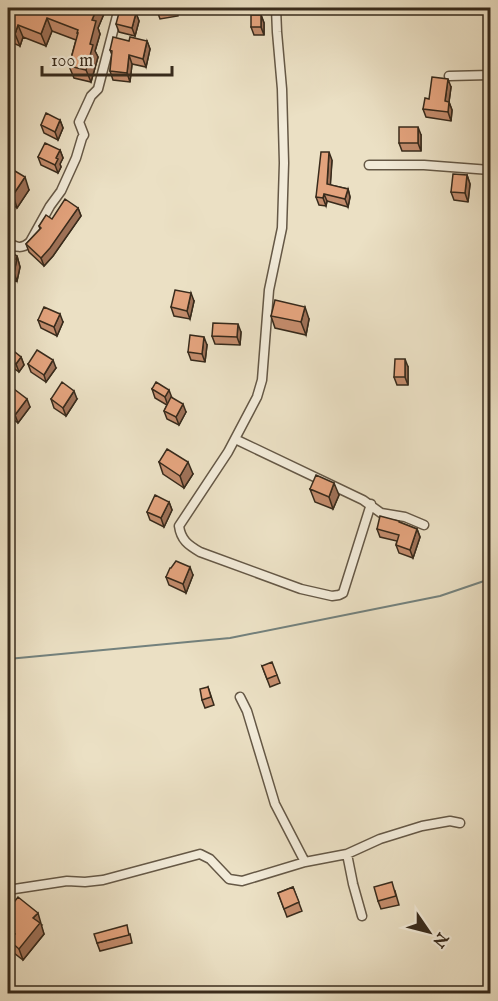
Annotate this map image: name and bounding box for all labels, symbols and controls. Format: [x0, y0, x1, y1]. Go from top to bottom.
scale bar [42, 39, 172, 77]
text: 100 m [51, 50, 93, 73]
north arrow [399, 902, 459, 962]
text: N [427, 927, 452, 951]

